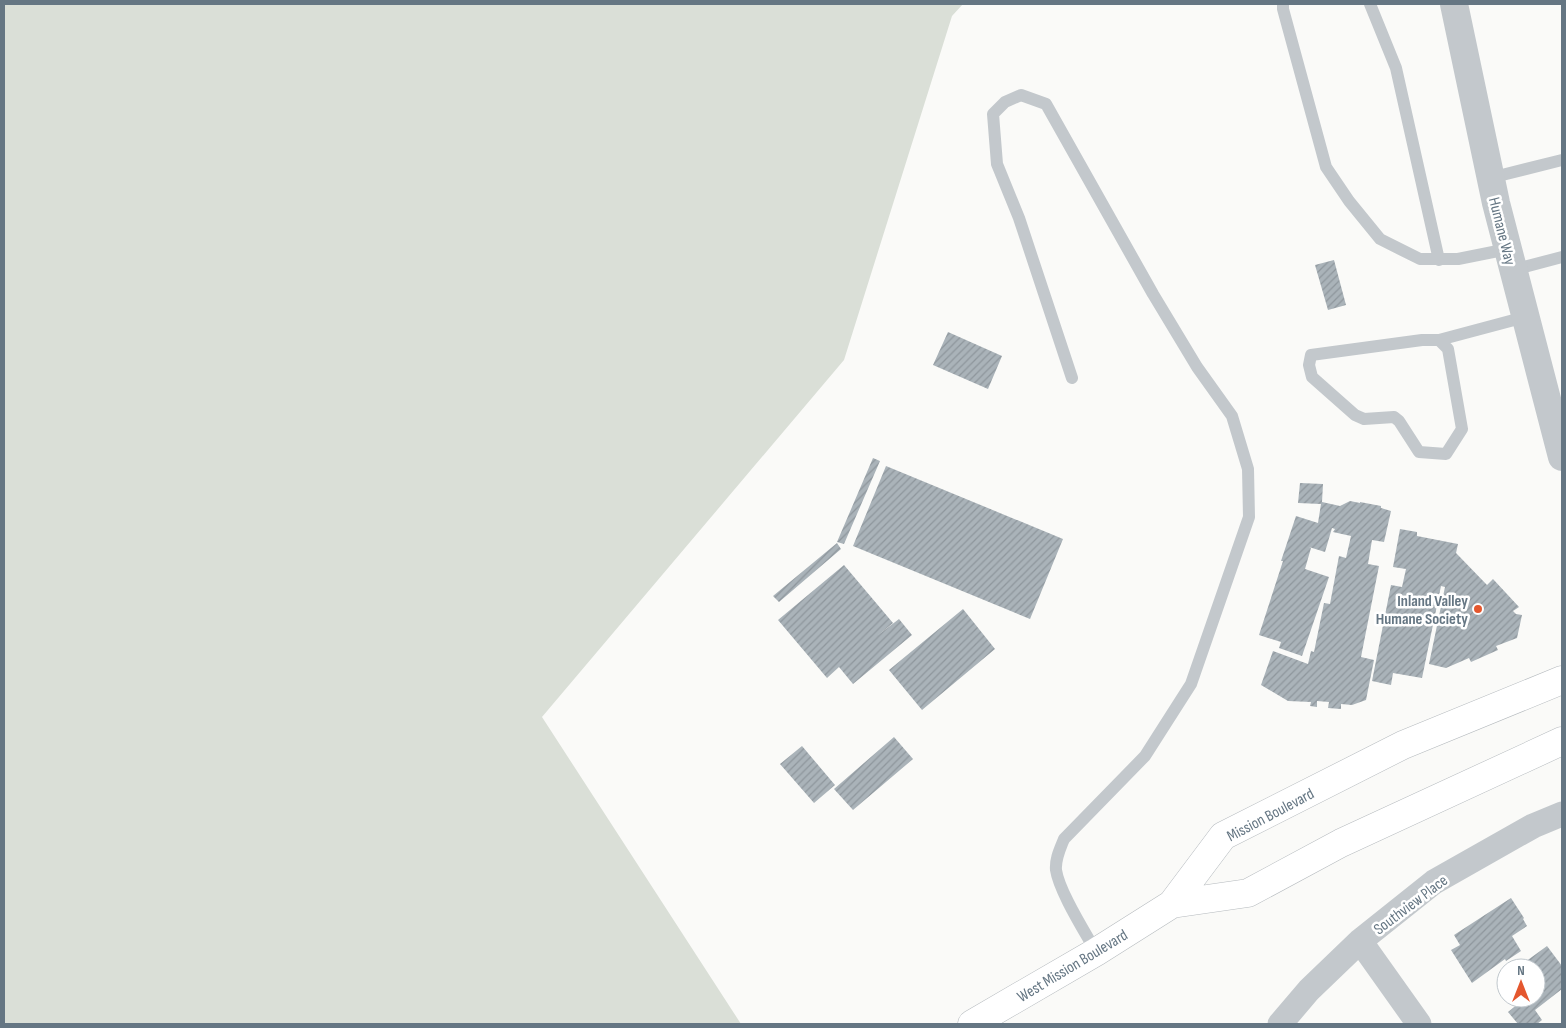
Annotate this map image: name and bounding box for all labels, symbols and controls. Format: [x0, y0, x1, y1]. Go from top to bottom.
street label: Humane Way [1484, 195, 1519, 267]
place label: Inland Valley Humane Society [1376, 592, 1468, 629]
marker: Inland Valley Humane Society [1472, 603, 1484, 615]
street label: Mission Boulevard [1224, 784, 1317, 846]
street label: Southview Place [1370, 871, 1452, 939]
street label: West Mission Boulevard [1014, 926, 1131, 1007]
north arrow [1496, 958, 1546, 1008]
text: N [1517, 962, 1525, 979]

